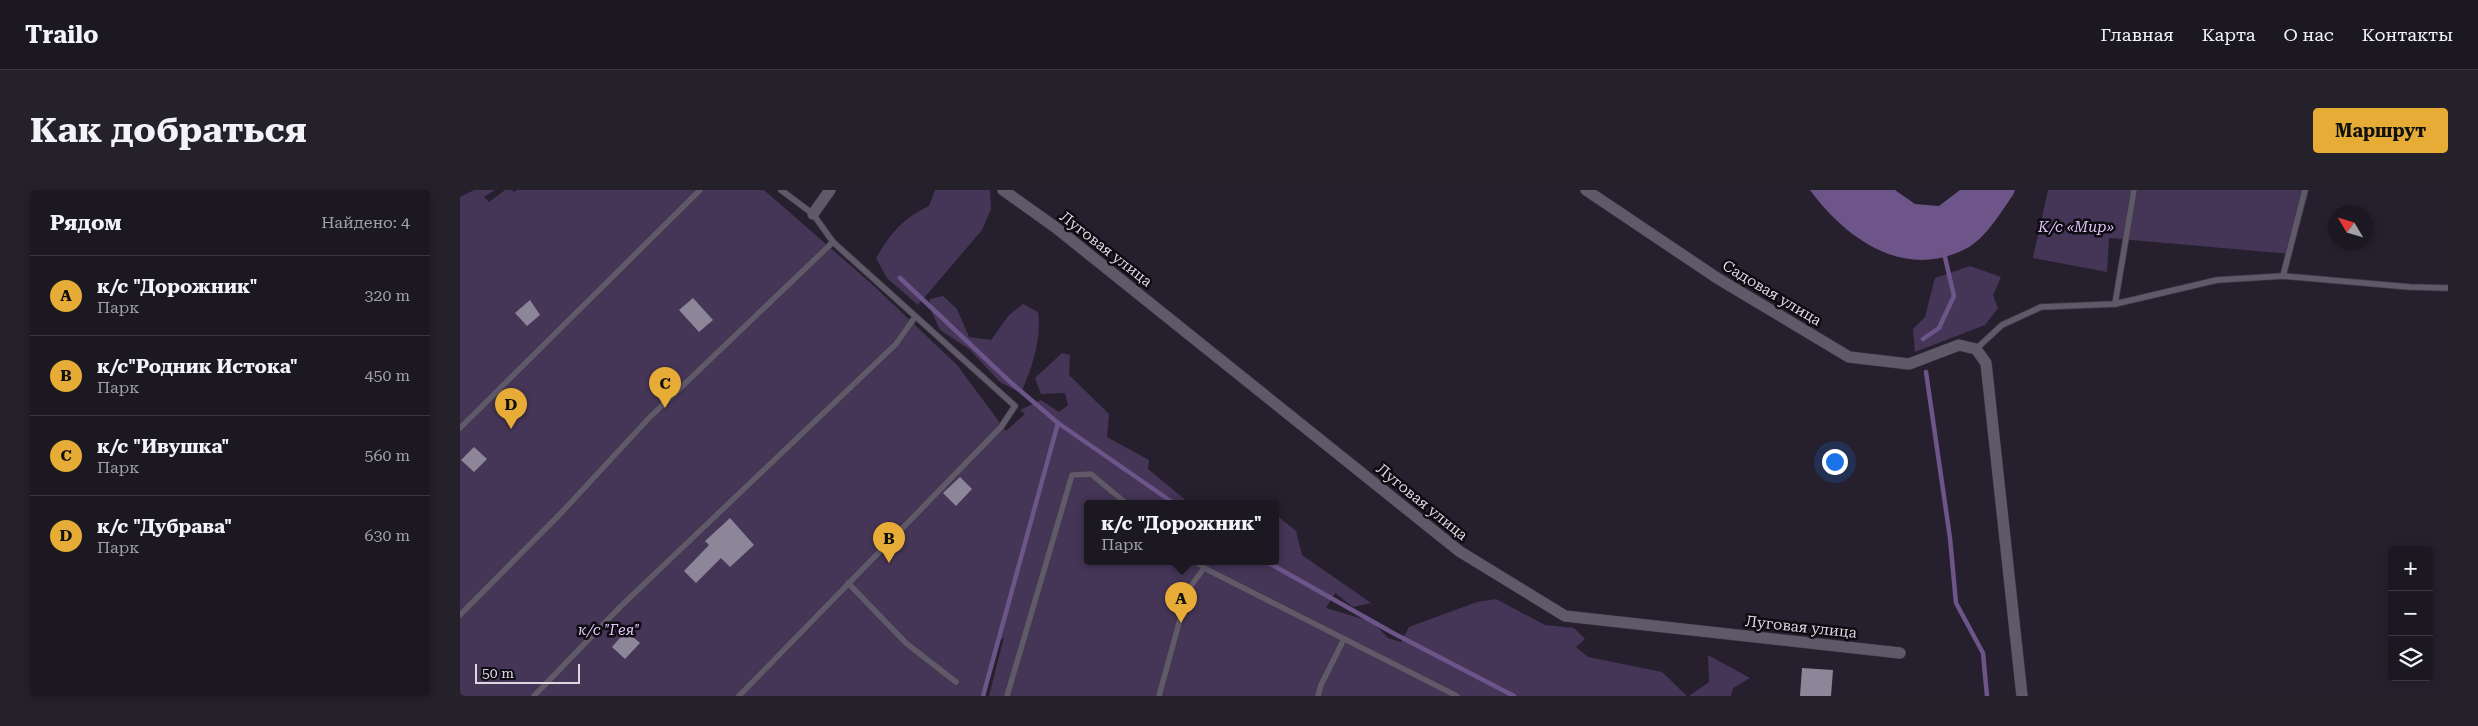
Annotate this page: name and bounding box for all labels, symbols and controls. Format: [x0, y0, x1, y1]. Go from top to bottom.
text: Trailo [25, 21, 99, 49]
text: Главная [2101, 24, 2174, 45]
text: Карта [2202, 24, 2256, 45]
text: О нас [2284, 24, 2334, 45]
text: Контакты [2362, 24, 2453, 45]
button: Маршрут [2313, 108, 2448, 153]
text: Как добраться [30, 110, 307, 151]
north arrow [2328, 205, 2373, 250]
street label: Луговая улица [1056, 207, 1156, 291]
text: Рядом [50, 211, 122, 235]
text: Найдено: 4 [321, 213, 410, 232]
park label: К/с «Мир» [2037, 218, 2114, 236]
street label: Садовая улица [1719, 256, 1825, 330]
text: к/с "Дорожник" [97, 275, 258, 298]
text: A [60, 286, 72, 305]
text: 320 m [364, 286, 410, 305]
text: Парк [97, 298, 139, 317]
text: к/с"Родник Истока" [97, 355, 298, 378]
text: B [60, 366, 72, 385]
text: 450 m [364, 366, 410, 385]
pin: C [649, 367, 681, 408]
text: Парк [97, 378, 139, 397]
pin: D [495, 388, 527, 429]
text: к/с "Ивушка" [97, 435, 230, 458]
text: C [60, 446, 72, 465]
text: 560 m [364, 446, 410, 465]
your location [1822, 449, 1848, 475]
text: Парк [97, 458, 139, 477]
street label: Луговая улица [1373, 460, 1471, 544]
popup [1084, 500, 1279, 565]
text: к/с "Дорожник" [1101, 512, 1262, 535]
text: к/с "Дубрава" [97, 515, 232, 538]
pin: B [873, 522, 905, 563]
text: D [60, 526, 72, 545]
text: 630 m [364, 526, 410, 545]
text: Парк [1101, 535, 1144, 554]
text: Парк [97, 538, 139, 557]
map controls [2388, 546, 2433, 681]
button: + [2388, 546, 2433, 591]
pin: A [1165, 582, 1197, 623]
button: − [2388, 591, 2433, 636]
street label: Луговая улица [1744, 612, 1858, 642]
park label: к/с "Гея" [578, 621, 640, 639]
button: layers [2388, 636, 2433, 681]
scale bar [475, 661, 580, 684]
text: 50 m [482, 665, 514, 681]

